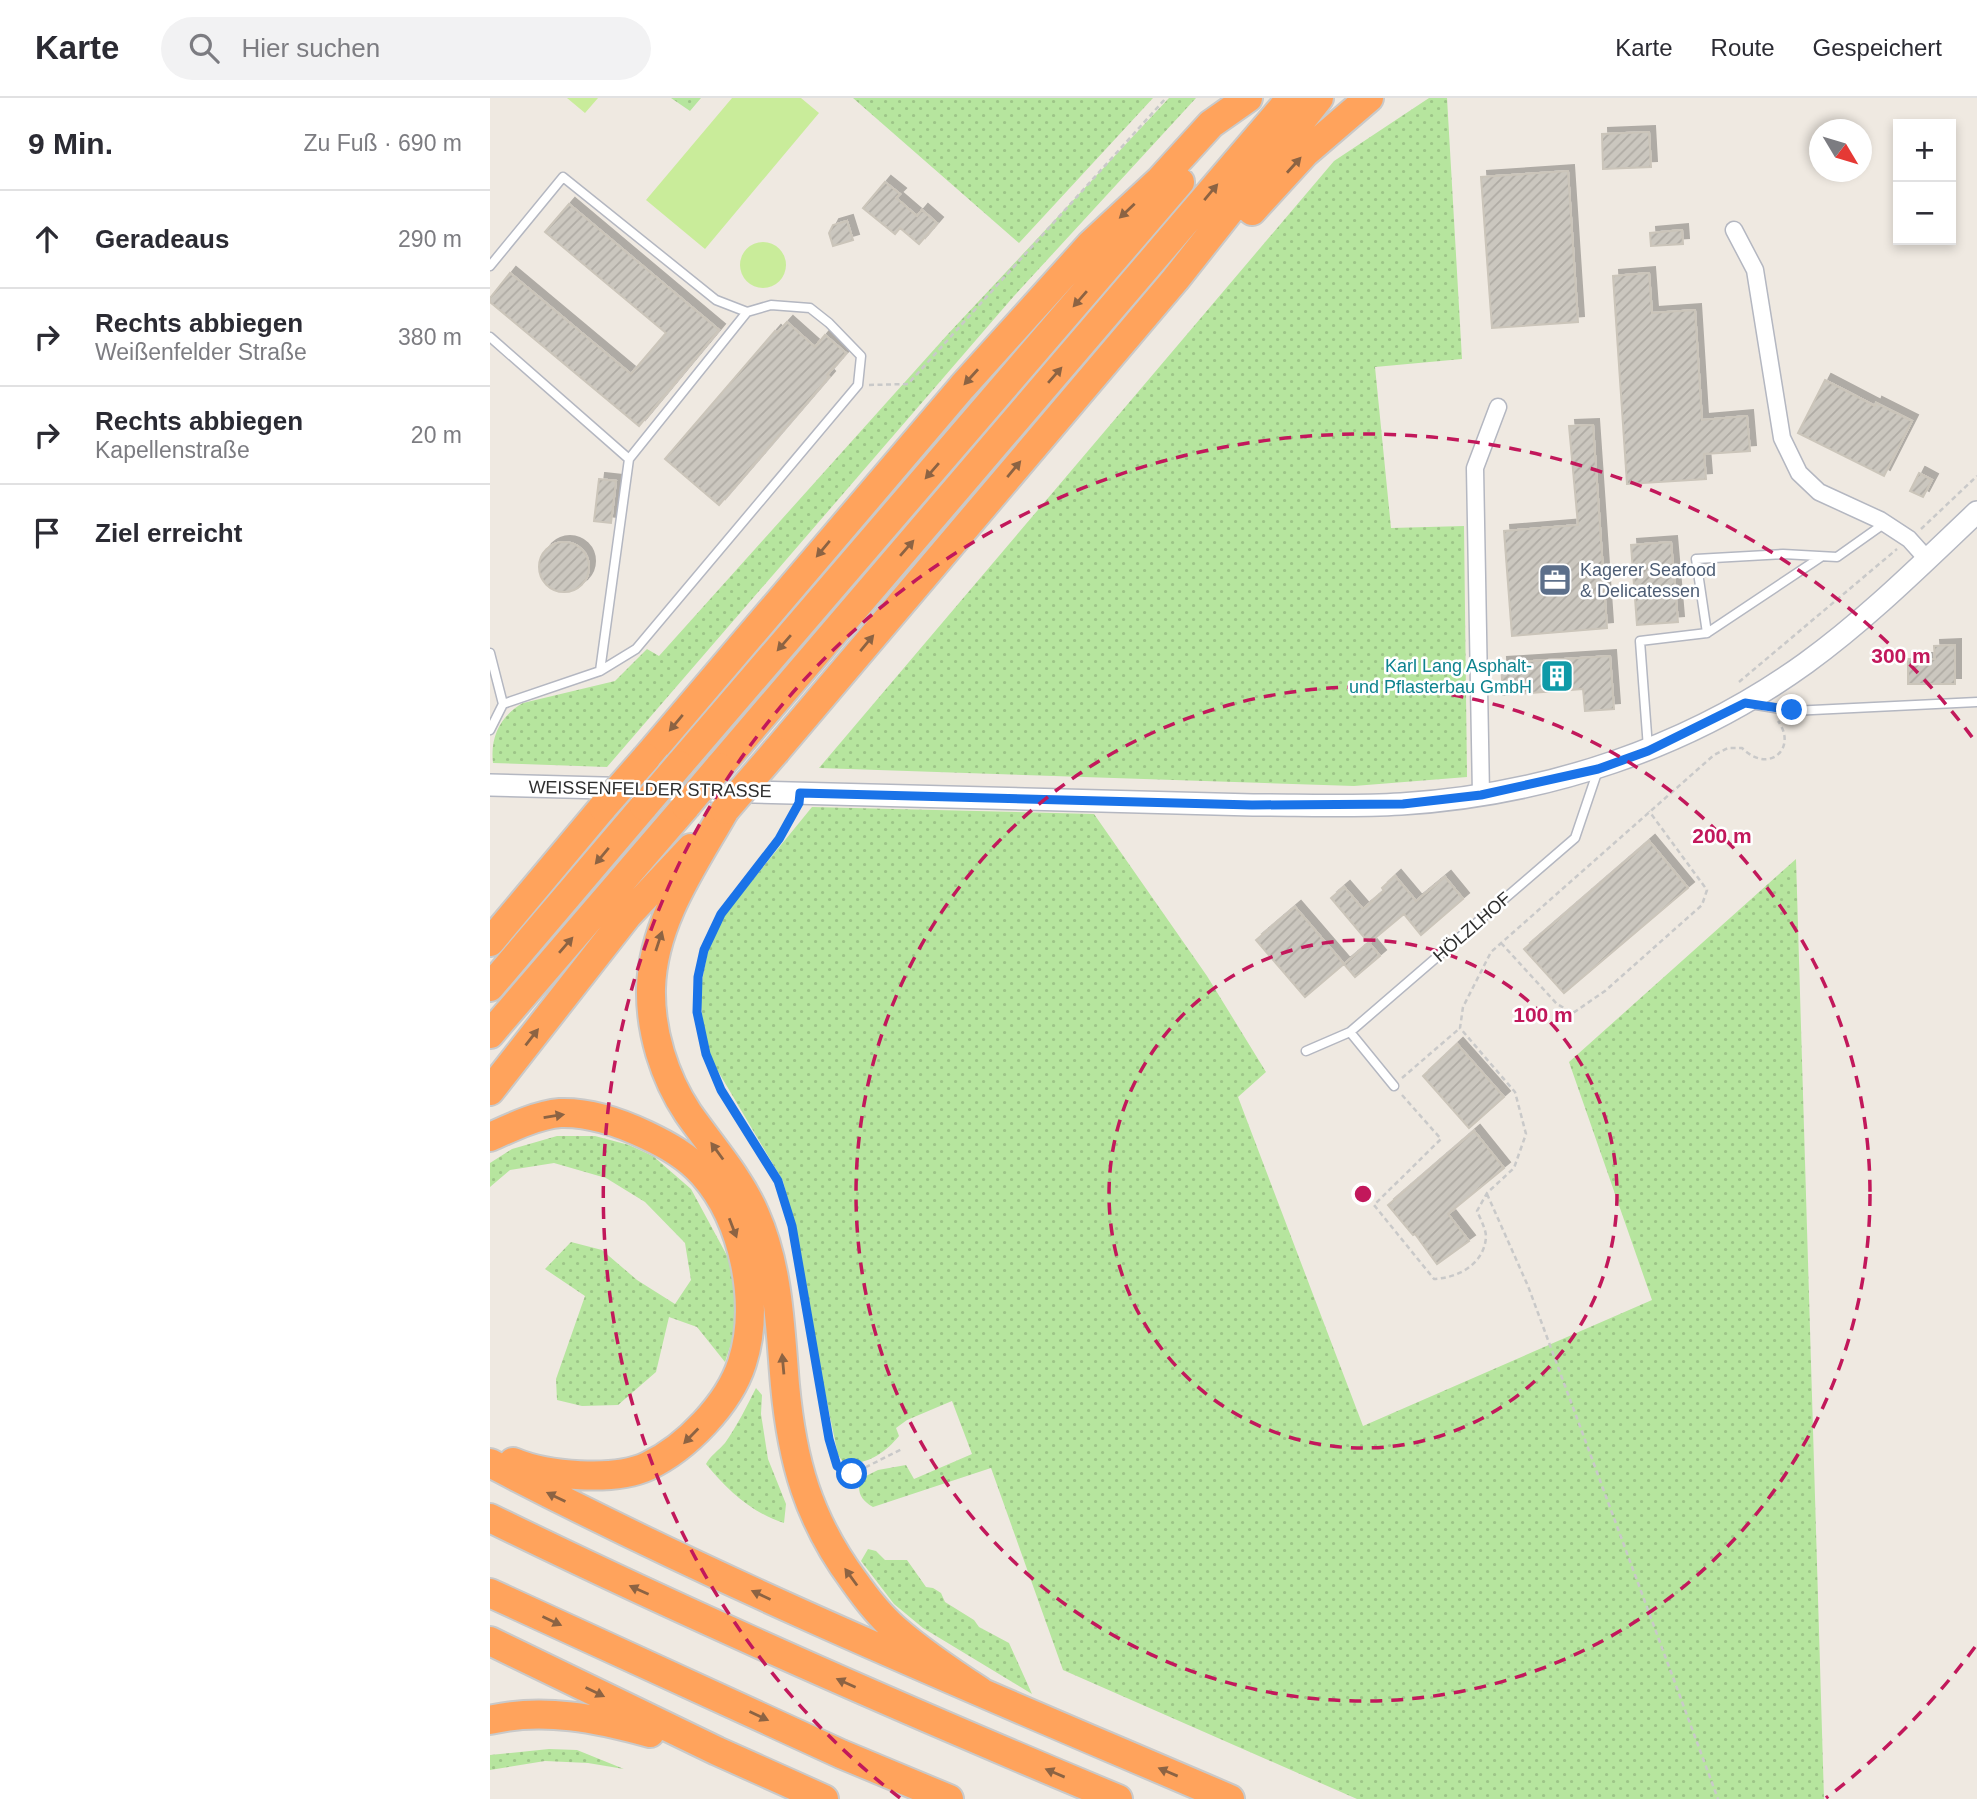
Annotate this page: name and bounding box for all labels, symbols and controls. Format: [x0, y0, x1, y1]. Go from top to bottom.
search box [161, 17, 651, 80]
text: Karte [35, 29, 119, 66]
icon: search [185, 29, 223, 67]
text: Hier suchen [241, 33, 380, 63]
text: Karte [1615, 34, 1673, 61]
text: Route [1711, 34, 1775, 61]
text: Gespeichert [1813, 34, 1942, 61]
north arrow [1809, 119, 1872, 182]
map controls [1893, 119, 1956, 245]
button: + [1893, 119, 1956, 182]
text: 9 Min. [28, 127, 113, 160]
text: Zu Fuß · 690 m [304, 130, 462, 156]
one-way arrow [1285, 157, 1301, 174]
button: − [1893, 182, 1956, 245]
one-way arrow [1203, 184, 1218, 201]
one-way arrow [1118, 203, 1136, 219]
icon: ahead [28, 220, 66, 258]
text: Geradeaus [95, 224, 229, 254]
text: 290 m [398, 226, 462, 252]
one-way arrow [1073, 290, 1088, 307]
text: Rechts abbiegen [95, 308, 303, 338]
icon: right [28, 318, 66, 356]
text: 380 m [398, 324, 462, 350]
text: Weißenfelder Straße [95, 339, 307, 365]
one-way arrow [1047, 366, 1063, 384]
one-way arrow [964, 368, 980, 385]
text: Rechts abbiegen [95, 406, 303, 436]
icon: right [28, 416, 66, 454]
text: 20 m [411, 422, 462, 448]
text: Kapellenstraße [95, 437, 250, 463]
one-way arrow [1006, 460, 1021, 477]
one-way arrow [924, 462, 940, 480]
icon: arrive [28, 514, 66, 552]
text: Ziel erreicht [95, 518, 242, 548]
one-way arrow [899, 539, 915, 557]
one-way arrow [816, 541, 831, 558]
place label: Kagerer Seafood & Delicatessen [1580, 560, 1716, 601]
office icon: Kagerer Seafood & Delicatessen [1536, 561, 1574, 599]
one-way arrow [859, 634, 874, 651]
one-way arrow [777, 635, 792, 652]
text: 300 m [1871, 644, 1931, 667]
place label: Karl Lang Asphalt- und Pflasterbau GmbH [1349, 656, 1532, 697]
building icon: Karl Lang Asphalt- und Pflasterbau GmbH [1538, 657, 1576, 695]
route end [1776, 694, 1807, 725]
one-way arrow [669, 714, 684, 731]
street label: WEISSENFELDER STRASSE [528, 777, 772, 801]
text: 200 m [1692, 824, 1752, 847]
one-way arrow [594, 847, 610, 865]
street label: HÖLZLHOF [1429, 888, 1515, 966]
one-way arrow [654, 931, 665, 952]
one-way arrow [558, 936, 574, 954]
text: 100 m [1513, 1003, 1573, 1026]
one-way arrow [524, 1029, 539, 1047]
one-way arrow [543, 1110, 565, 1121]
one-way arrow [710, 1142, 724, 1160]
centre of rings [1351, 1182, 1375, 1206]
one-way arrow [728, 1218, 739, 1239]
one-way arrow [777, 1353, 788, 1375]
one-way arrow [683, 1427, 700, 1444]
route start [836, 1458, 867, 1489]
one-way arrow [546, 1491, 566, 1502]
one-way arrow [844, 1568, 858, 1586]
one-way arrow [629, 1584, 649, 1596]
one-way arrow [751, 1589, 771, 1601]
one-way arrow [542, 1615, 562, 1627]
one-way arrow [836, 1677, 857, 1688]
one-way arrow [585, 1686, 605, 1698]
one-way arrow [748, 1711, 769, 1722]
one-way arrow [1158, 1766, 1178, 1778]
one-way arrow [1045, 1767, 1066, 1778]

